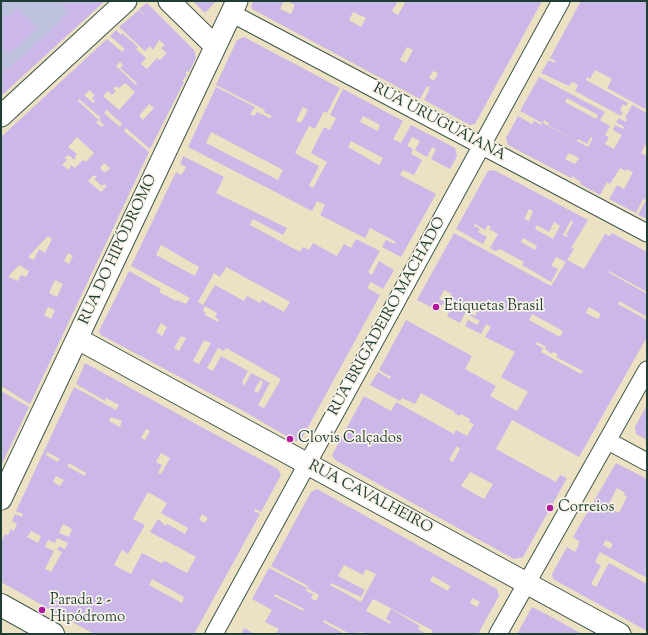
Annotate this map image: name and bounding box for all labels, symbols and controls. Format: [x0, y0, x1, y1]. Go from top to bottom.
street label: RUA URUGUAIANA [370, 80, 508, 166]
street label: RUA DO HIPÓDROMO [76, 172, 162, 328]
street label: RUA BRIGADEIRO MACHADO [326, 214, 450, 420]
place label: Etiquetas Brasil [444, 298, 544, 316]
marker: Etiquetas Brasil [431, 302, 441, 312]
place label: Clovis Calçados [298, 430, 402, 448]
marker: Clovis Calçados [285, 434, 295, 444]
street label: RUA CAVALHEIRO [305, 458, 435, 538]
place label: Correios [558, 499, 614, 517]
marker: Correios [545, 503, 555, 513]
place label: Parada 2 - Hipódromo [50, 592, 125, 627]
marker: Parada 2 - Hipódromo [37, 605, 47, 615]

